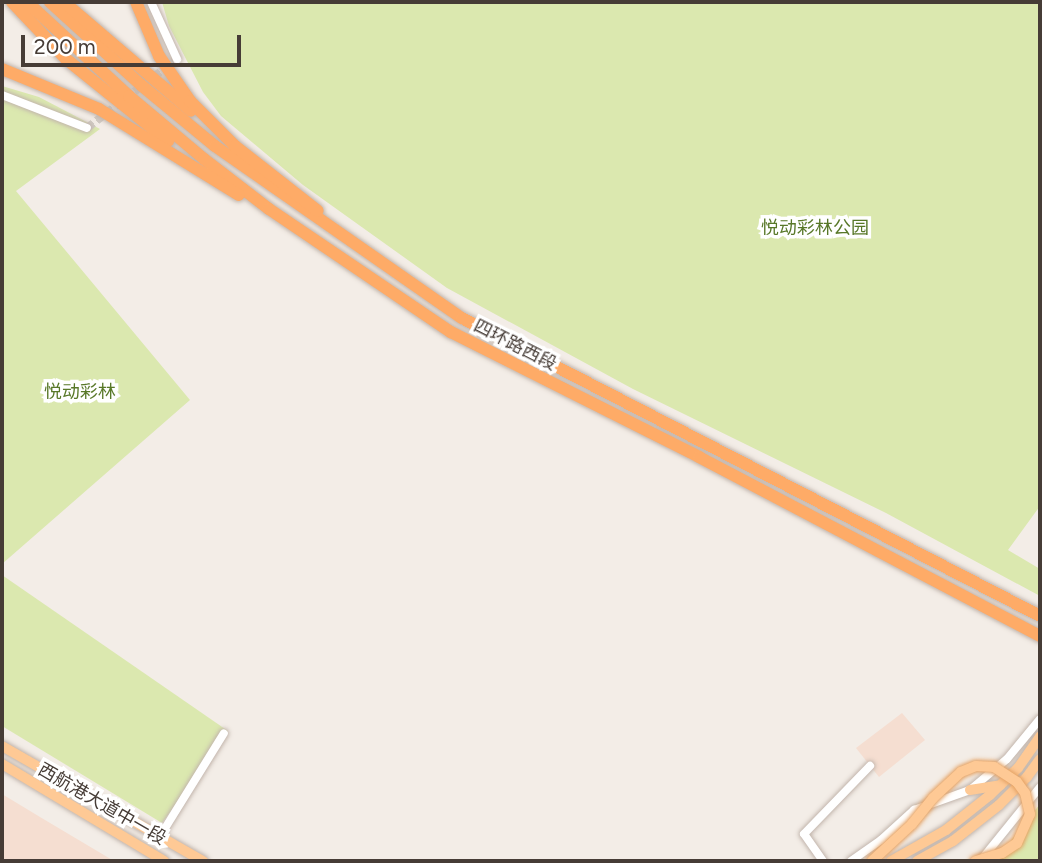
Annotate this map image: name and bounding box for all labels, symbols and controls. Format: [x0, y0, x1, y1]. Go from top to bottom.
scale bar [24, 21, 245, 65]
text: 200 m [34, 34, 96, 59]
park label: 悦动彩林公园 [761, 217, 869, 239]
street label: 四环路西段 [470, 315, 560, 375]
park label: 悦动彩林 [44, 381, 116, 403]
street label: 西航港大道中一段 [34, 759, 170, 849]

